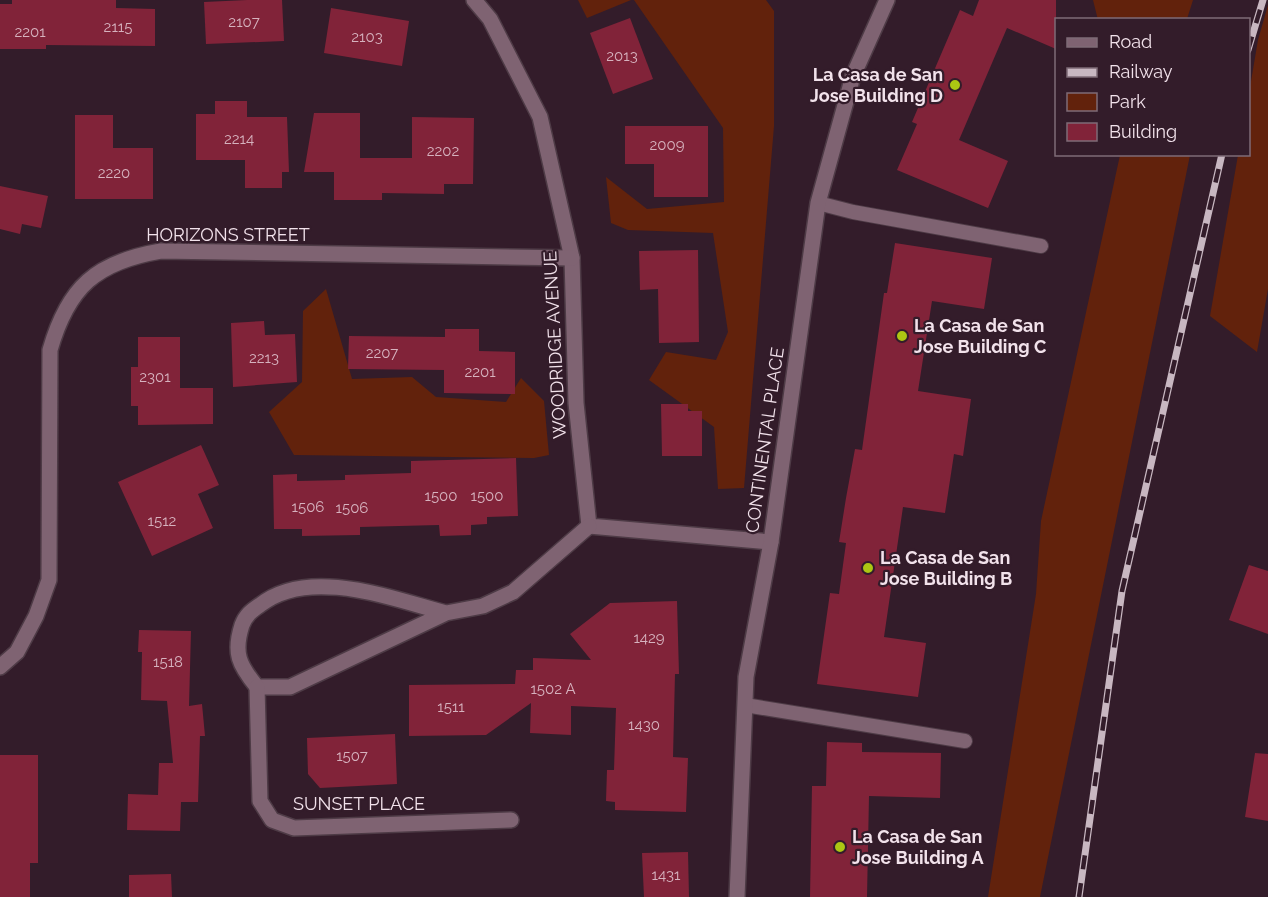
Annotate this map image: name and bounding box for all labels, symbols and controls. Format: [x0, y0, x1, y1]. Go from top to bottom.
house number: 2107 [228, 13, 260, 31]
house number: 2115 [104, 18, 132, 36]
legend [1055, 18, 1250, 156]
house number: 2201 [14, 23, 46, 41]
house number: 2103 [351, 28, 383, 46]
text: Road [1109, 31, 1152, 52]
house number: 2013 [606, 47, 638, 65]
text: Railway [1109, 61, 1173, 82]
place label: La Casa de San Jose Building D [810, 64, 943, 106]
marker: La Casa de San Jose Building D [948, 78, 962, 92]
text: Park [1109, 91, 1146, 112]
text: Building [1109, 121, 1177, 142]
house number: 2214 [224, 130, 254, 148]
house number: 2009 [650, 136, 685, 154]
house number: 2202 [427, 142, 459, 160]
house number: 2220 [98, 164, 130, 182]
street label: HORIZONS STREET [146, 224, 310, 245]
street label: WOODRIDGE AVENUE [539, 251, 570, 439]
place label: La Casa de San Jose Building C [914, 315, 1046, 357]
marker: La Casa de San Jose Building C [895, 329, 909, 343]
house number: 2207 [366, 344, 398, 362]
street label: CONTINENTAL PLACE [741, 346, 788, 534]
house number: 2213 [249, 349, 279, 367]
house number: 2201 [464, 363, 496, 381]
house number: 2301 [139, 368, 171, 386]
house number: 1500 [425, 487, 457, 505]
house number: 1500 [471, 487, 503, 505]
house number: 1506 [292, 498, 324, 516]
house number: 1506 [336, 499, 368, 517]
house number: 1512 [148, 512, 177, 530]
place label: La Casa de San Jose Building B [880, 547, 1012, 589]
marker: La Casa de San Jose Building B [861, 561, 875, 575]
house number: 1429 [633, 629, 665, 647]
house number: 1518 [153, 653, 183, 671]
house number: 1502 A [530, 680, 576, 698]
house number: 1511 [437, 698, 465, 716]
house number: 1430 [628, 716, 660, 734]
house number: 1507 [336, 747, 368, 765]
street label: SUNSET PLACE [293, 793, 425, 814]
place label: La Casa de San Jose Building A [852, 826, 984, 868]
marker: La Casa de San Jose Building A [833, 840, 847, 854]
house number: 1431 [651, 866, 681, 884]

